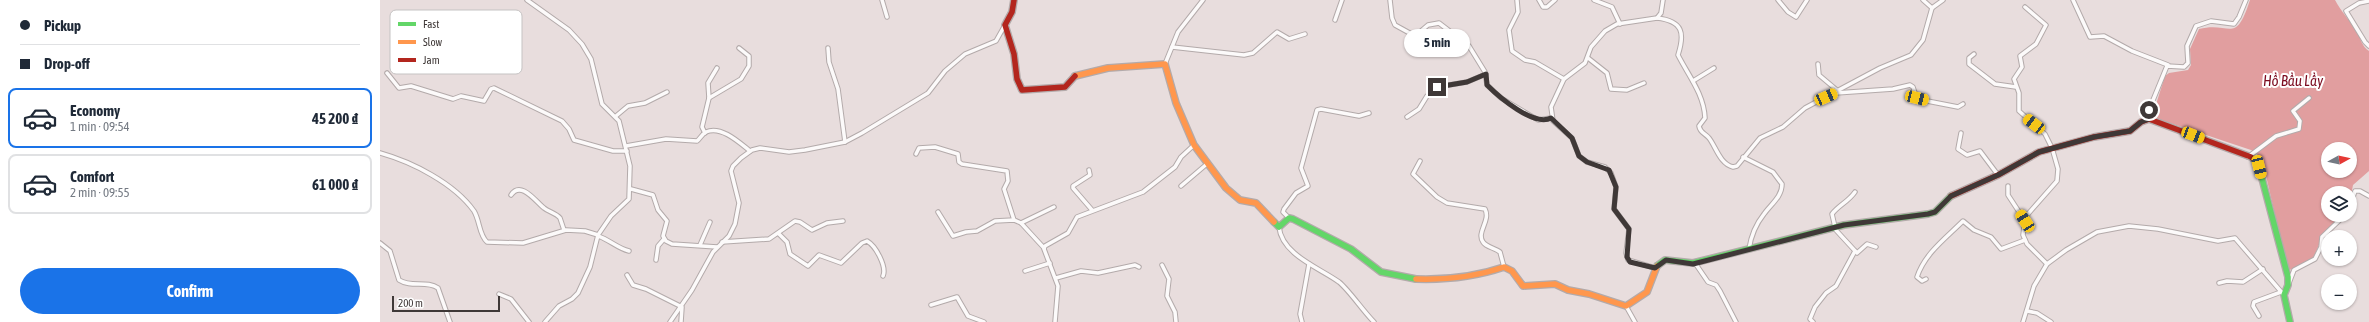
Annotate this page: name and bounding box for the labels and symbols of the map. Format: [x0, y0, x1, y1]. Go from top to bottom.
legend [390, 10, 522, 74]
text: Fast [423, 18, 439, 30]
callout: 5 min [1404, 29, 1470, 57]
text: Slow [423, 36, 442, 48]
text: Jam [423, 54, 440, 66]
water label: Hồ Bầu Lầy [2263, 72, 2324, 89]
route end [1428, 78, 1446, 96]
car [1813, 87, 1839, 107]
car [1904, 89, 1930, 107]
route start [2140, 101, 2158, 119]
car [2021, 112, 2047, 136]
car [2180, 125, 2206, 145]
north arrow [2321, 142, 2357, 178]
car [2250, 154, 2268, 180]
car [2013, 208, 2037, 234]
scale bar [392, 294, 500, 313]

